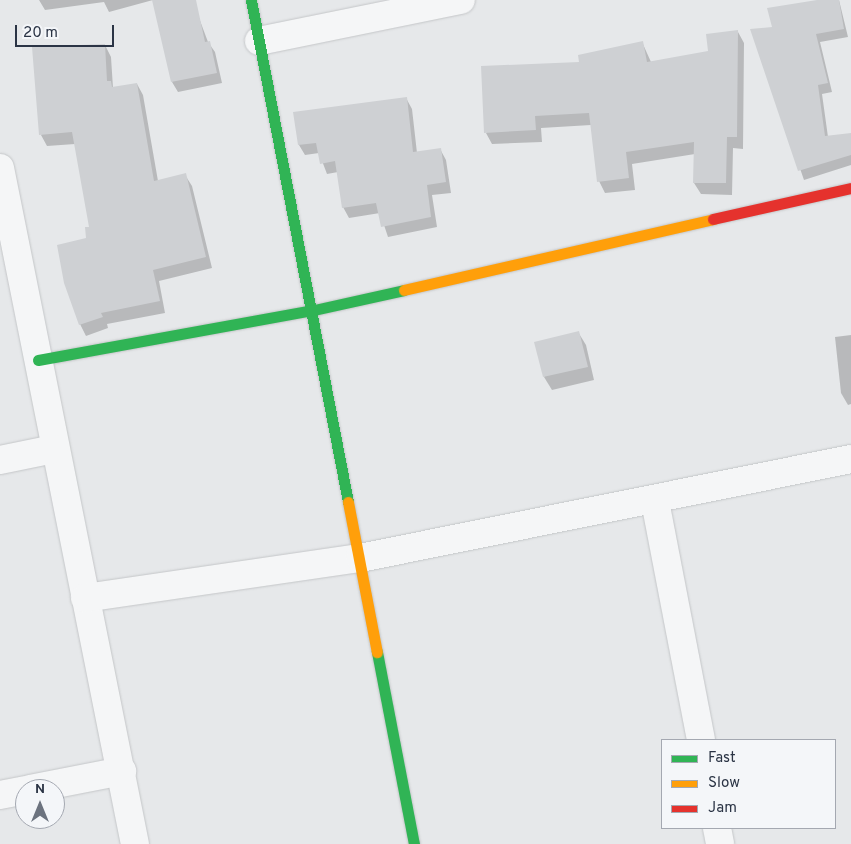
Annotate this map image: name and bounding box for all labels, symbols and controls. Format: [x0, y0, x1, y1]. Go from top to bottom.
scale bar [18, 15, 116, 47]
text: 20 m [23, 24, 58, 43]
legend [661, 739, 836, 829]
text: Fast [708, 749, 736, 768]
text: Slow [708, 774, 740, 793]
north arrow [15, 779, 65, 829]
text: N [35, 781, 45, 798]
text: Jam [708, 799, 737, 818]

